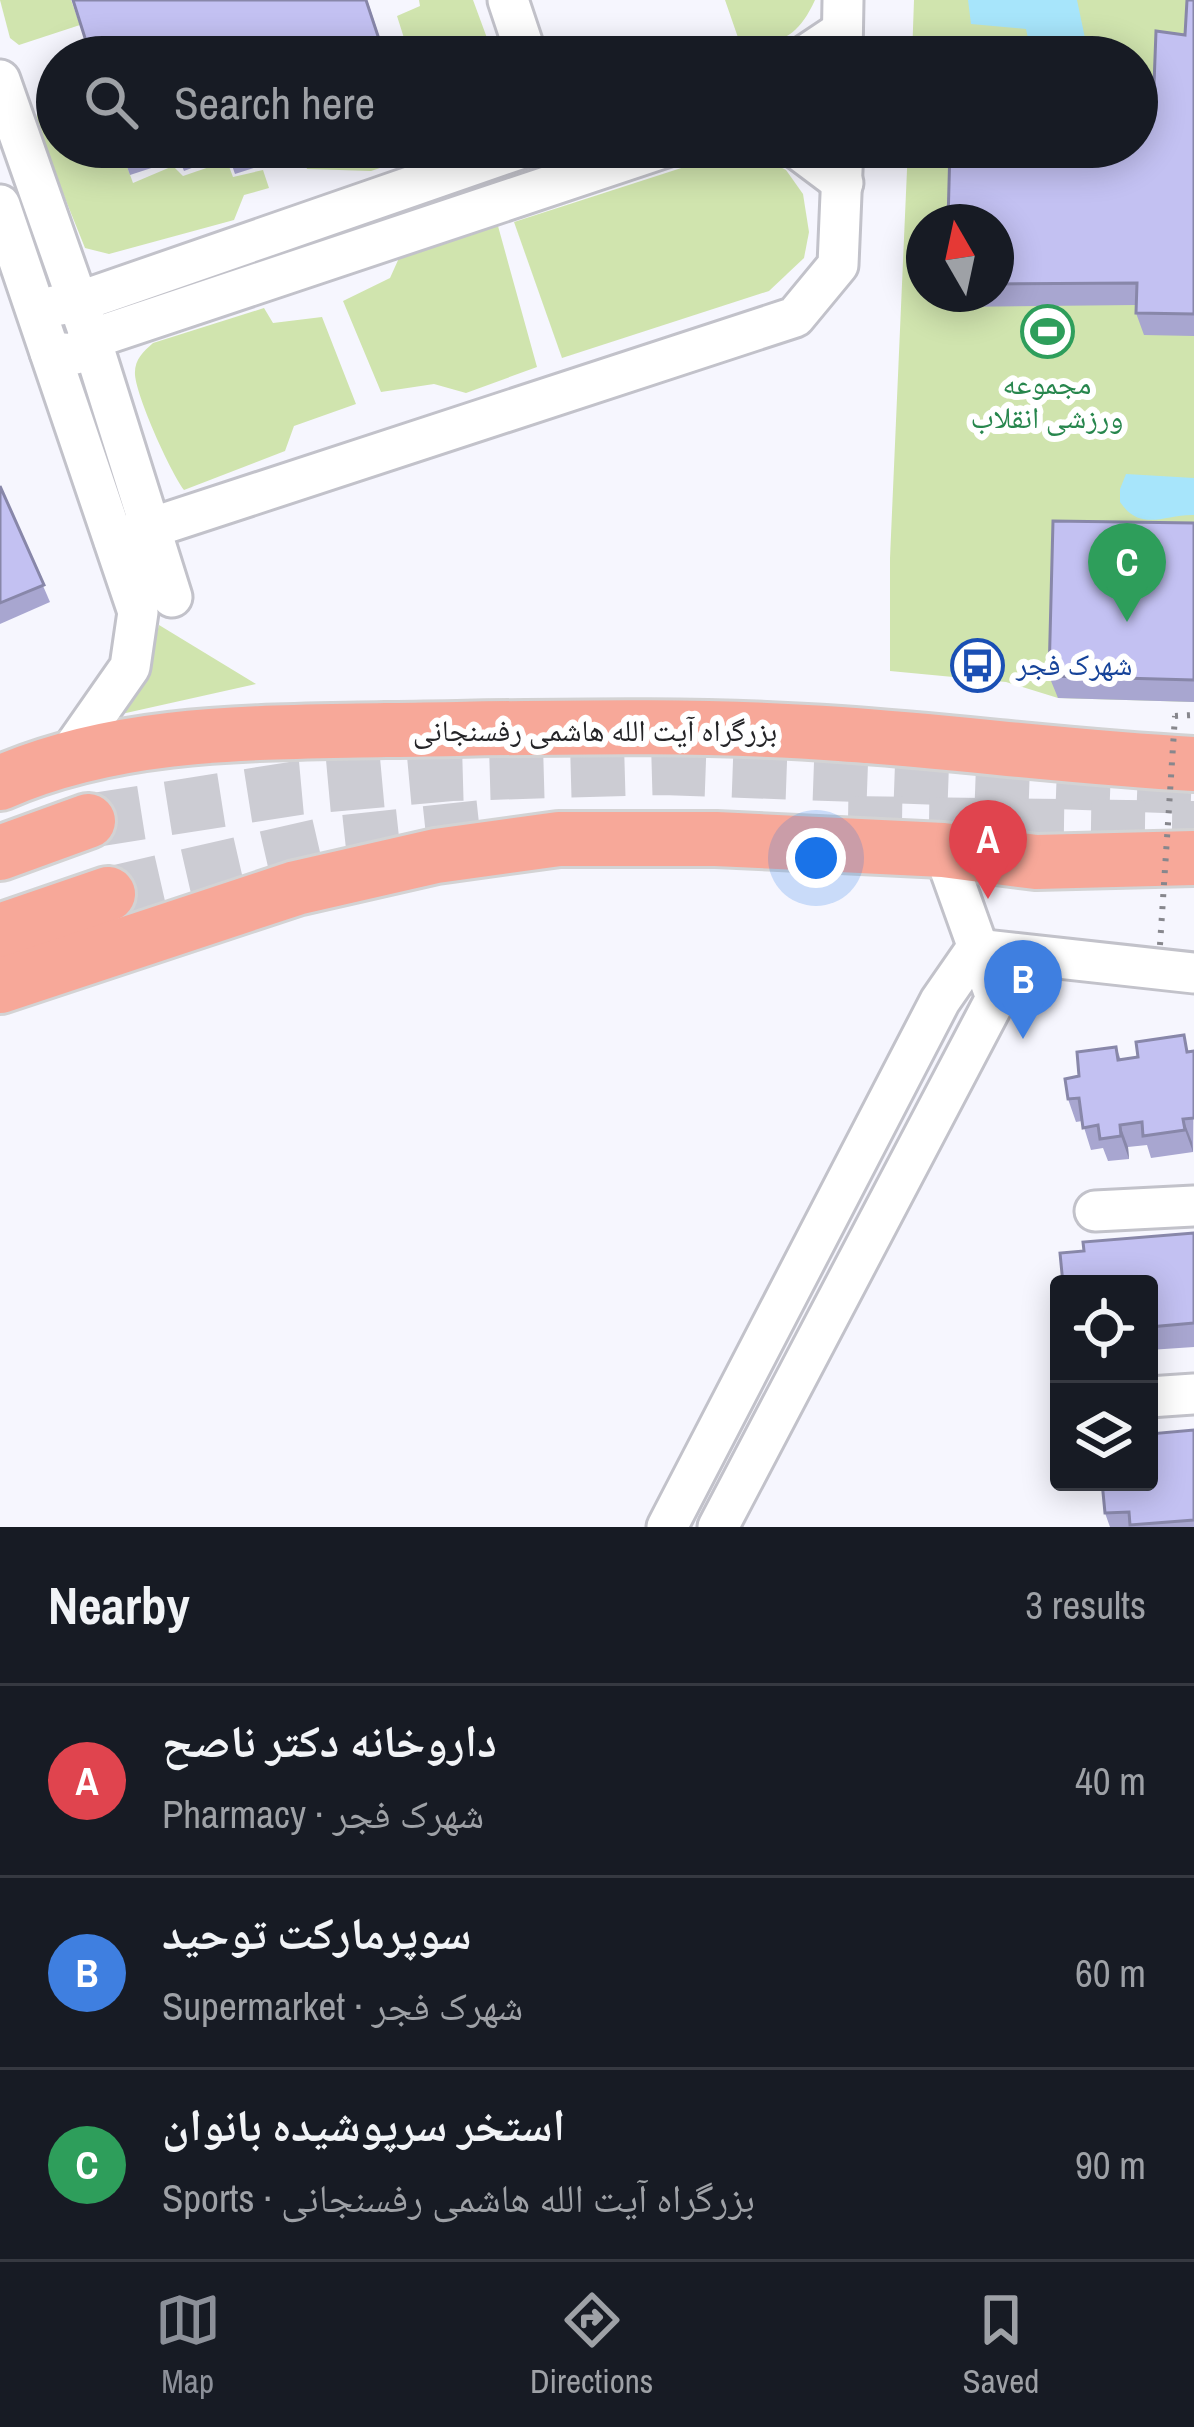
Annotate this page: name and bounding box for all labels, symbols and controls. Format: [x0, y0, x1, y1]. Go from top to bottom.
search box [36, 36, 1158, 168]
icon: search [78, 69, 144, 135]
text: Search here [174, 72, 375, 133]
north arrow [906, 204, 1014, 312]
sports icon: مجموعه ورزشی انقلاب [1019, 304, 1075, 360]
place label: مجموعه ورزشی انقلاب [971, 363, 1123, 437]
pin: C [1088, 523, 1166, 622]
bus stop icon: شهرک فجر [949, 637, 1005, 693]
place label: شهرک فجر [1015, 644, 1133, 684]
street label: بزرگراه آیت الله هاشمی رفسنجانی [413, 710, 777, 750]
pin: A [949, 800, 1027, 899]
your location [786, 828, 846, 888]
pin: B [984, 940, 1062, 1039]
map controls [1050, 1275, 1158, 1491]
button: locate [1050, 1275, 1158, 1383]
button: layers [1050, 1383, 1158, 1491]
text: Nearby [48, 1571, 190, 1640]
text: 3 results [1025, 1579, 1146, 1631]
text: داروخانه دکتر ناصح [162, 1710, 497, 1771]
text: A [75, 1755, 99, 1807]
text: 40 m [1075, 1755, 1146, 1807]
text: Pharmacy · شهرک فجر [162, 1788, 484, 1840]
text: سوپرمارکت توحید [162, 1902, 471, 1963]
text: B [75, 1947, 99, 1999]
text: 60 m [1075, 1947, 1146, 1999]
text: Supermarket · شهرک فجر [162, 1980, 523, 2032]
text: استخر سرپوشیده بانوان [162, 2094, 565, 2155]
text: C [75, 2139, 99, 2191]
text: 90 m [1075, 2139, 1146, 2191]
text: Sports · بزرگراه آیت الله هاشمی رفسنجانی [162, 2172, 755, 2224]
tab: Map [155, 2287, 221, 2403]
tab: Directions [530, 2287, 653, 2403]
tab: Saved [963, 2287, 1039, 2403]

